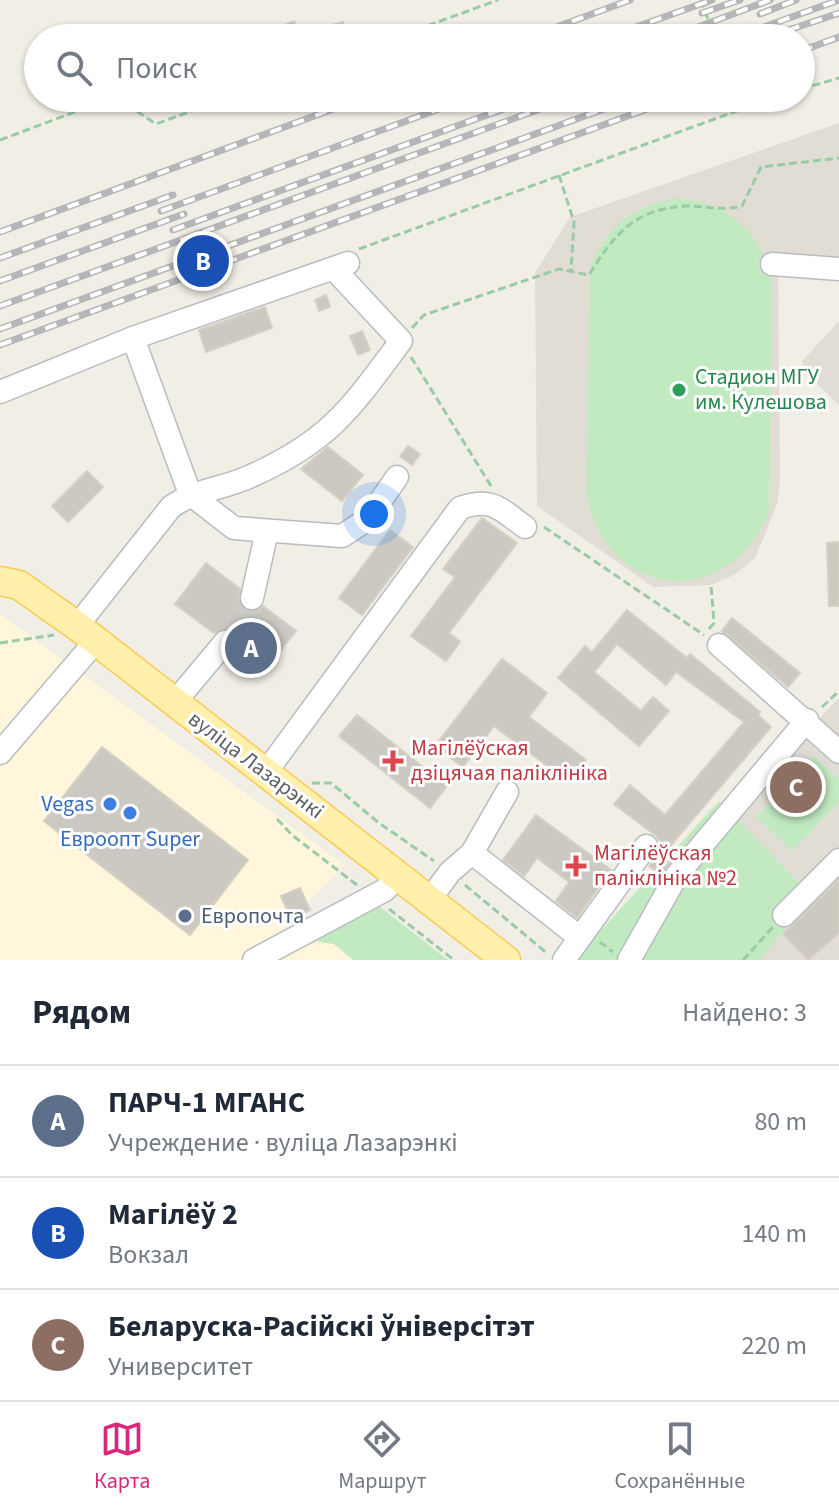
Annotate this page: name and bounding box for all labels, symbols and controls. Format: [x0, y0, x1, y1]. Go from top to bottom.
search box [24, 24, 815, 112]
icon: search [52, 46, 96, 90]
text: Поиск [116, 47, 197, 90]
pin: B [177, 231, 229, 291]
place label: Стадион МГУ им. Кулешова [695, 361, 827, 418]
marker: Стадион МГУ им. Кулешова [670, 381, 688, 399]
your location [354, 494, 394, 534]
pin: A [225, 618, 277, 678]
street label: вуліца Лазарэнкі [181, 703, 331, 827]
place label: Магілёўская дзіцячая паліклініка [411, 732, 608, 789]
marker: Магілёўская дзіцячая паліклініка [382, 750, 404, 772]
pin: C [770, 757, 822, 817]
place label: Vegas [41, 788, 94, 820]
marker: Vegas [101, 795, 119, 813]
marker: Евроопт Super [121, 804, 139, 822]
place label: Евроопт Super [60, 823, 200, 855]
place label: Магілёўская паліклініка №2 [594, 837, 737, 894]
marker: Магілёўская паліклініка №2 [565, 855, 587, 877]
place label: Европочта [201, 900, 304, 932]
marker: Европочта [176, 907, 194, 925]
text: Рядом [32, 988, 131, 1037]
text: Найдено: 3 [682, 994, 807, 1031]
text: ПАРЧ-1 МГАНС [108, 1081, 305, 1124]
text: A [51, 1103, 65, 1140]
text: 80 m [754, 1103, 807, 1140]
text: Учреждение · вуліца Лазарэнкі [108, 1124, 458, 1161]
text: Магілёў 2 [108, 1193, 238, 1236]
text: B [50, 1215, 66, 1252]
text: 140 m [741, 1215, 807, 1252]
text: Вокзал [108, 1236, 189, 1273]
text: Беларуска-Расійскі ўніверсітэт [108, 1305, 535, 1348]
text: C [50, 1327, 66, 1364]
text: 220 m [741, 1327, 807, 1364]
text: Университет [108, 1348, 253, 1385]
tab: Карта [94, 1417, 150, 1497]
tab: Маршрут [338, 1417, 427, 1497]
tab: Сохранённые [614, 1417, 745, 1497]

